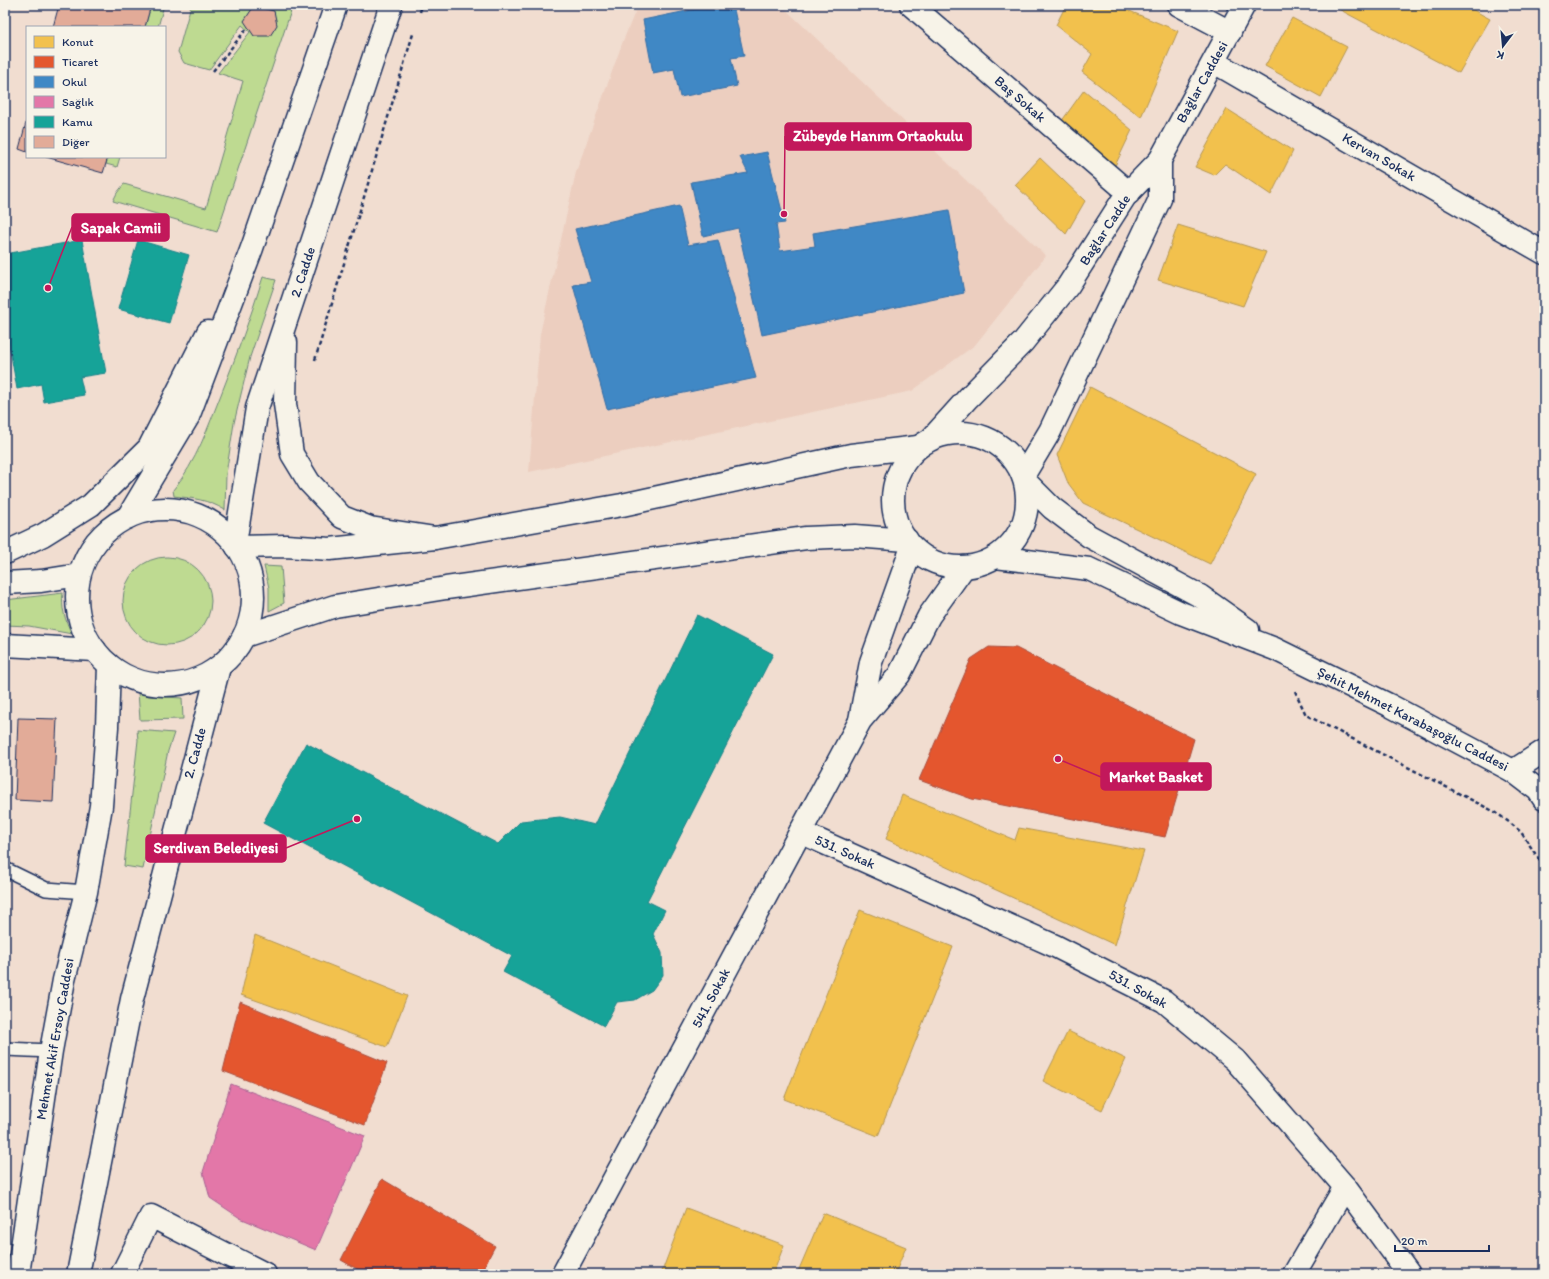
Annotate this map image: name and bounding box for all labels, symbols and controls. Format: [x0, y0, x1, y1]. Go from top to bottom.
legend [26, 26, 166, 158]
north arrow [1483, 26, 1523, 66]
text: Konut [62, 35, 94, 49]
street label: Bağlar Caddesi [1173, 38, 1231, 126]
text: K [1494, 48, 1506, 62]
text: Ticaret [62, 55, 99, 69]
street label: Baş Sokak [991, 72, 1049, 126]
text: Okul [62, 75, 88, 89]
text: Sağlık [62, 95, 95, 109]
text: Kamu [62, 115, 93, 129]
callout: Zübeyde Hanım Ortaokulu [785, 123, 971, 150]
text: Zübeyde Hanım Ortaokulu [793, 127, 964, 146]
street label: Kervan Sokak [1339, 129, 1419, 185]
text: Diğer [62, 135, 90, 149]
street label: Bağlar Cadde [1076, 191, 1134, 269]
callout: Sapak Camii [72, 214, 169, 241]
text: Sapak Camii [81, 219, 161, 238]
street label: 2. Cadde [287, 244, 319, 299]
street label: Şehit Mehmet Karabaşoğlu Caddesi [1314, 663, 1512, 775]
street label: 2. Cadde [180, 725, 210, 780]
callout: Market Basket [1101, 763, 1211, 790]
text: Market Basket [1109, 768, 1203, 786]
street label: 531. Sokak [812, 831, 878, 873]
callout: Serdivan Belediyesi [146, 835, 286, 862]
text: Serdivan Belediyesi [154, 839, 279, 858]
street label: Mehmet Akif Ersoy Caddesi [32, 957, 78, 1121]
street label: 541. Sokak [688, 965, 734, 1031]
street label: 531. Sokak [1106, 966, 1170, 1012]
scale bar [1395, 1227, 1489, 1253]
text: 20 m [1401, 1234, 1428, 1248]

